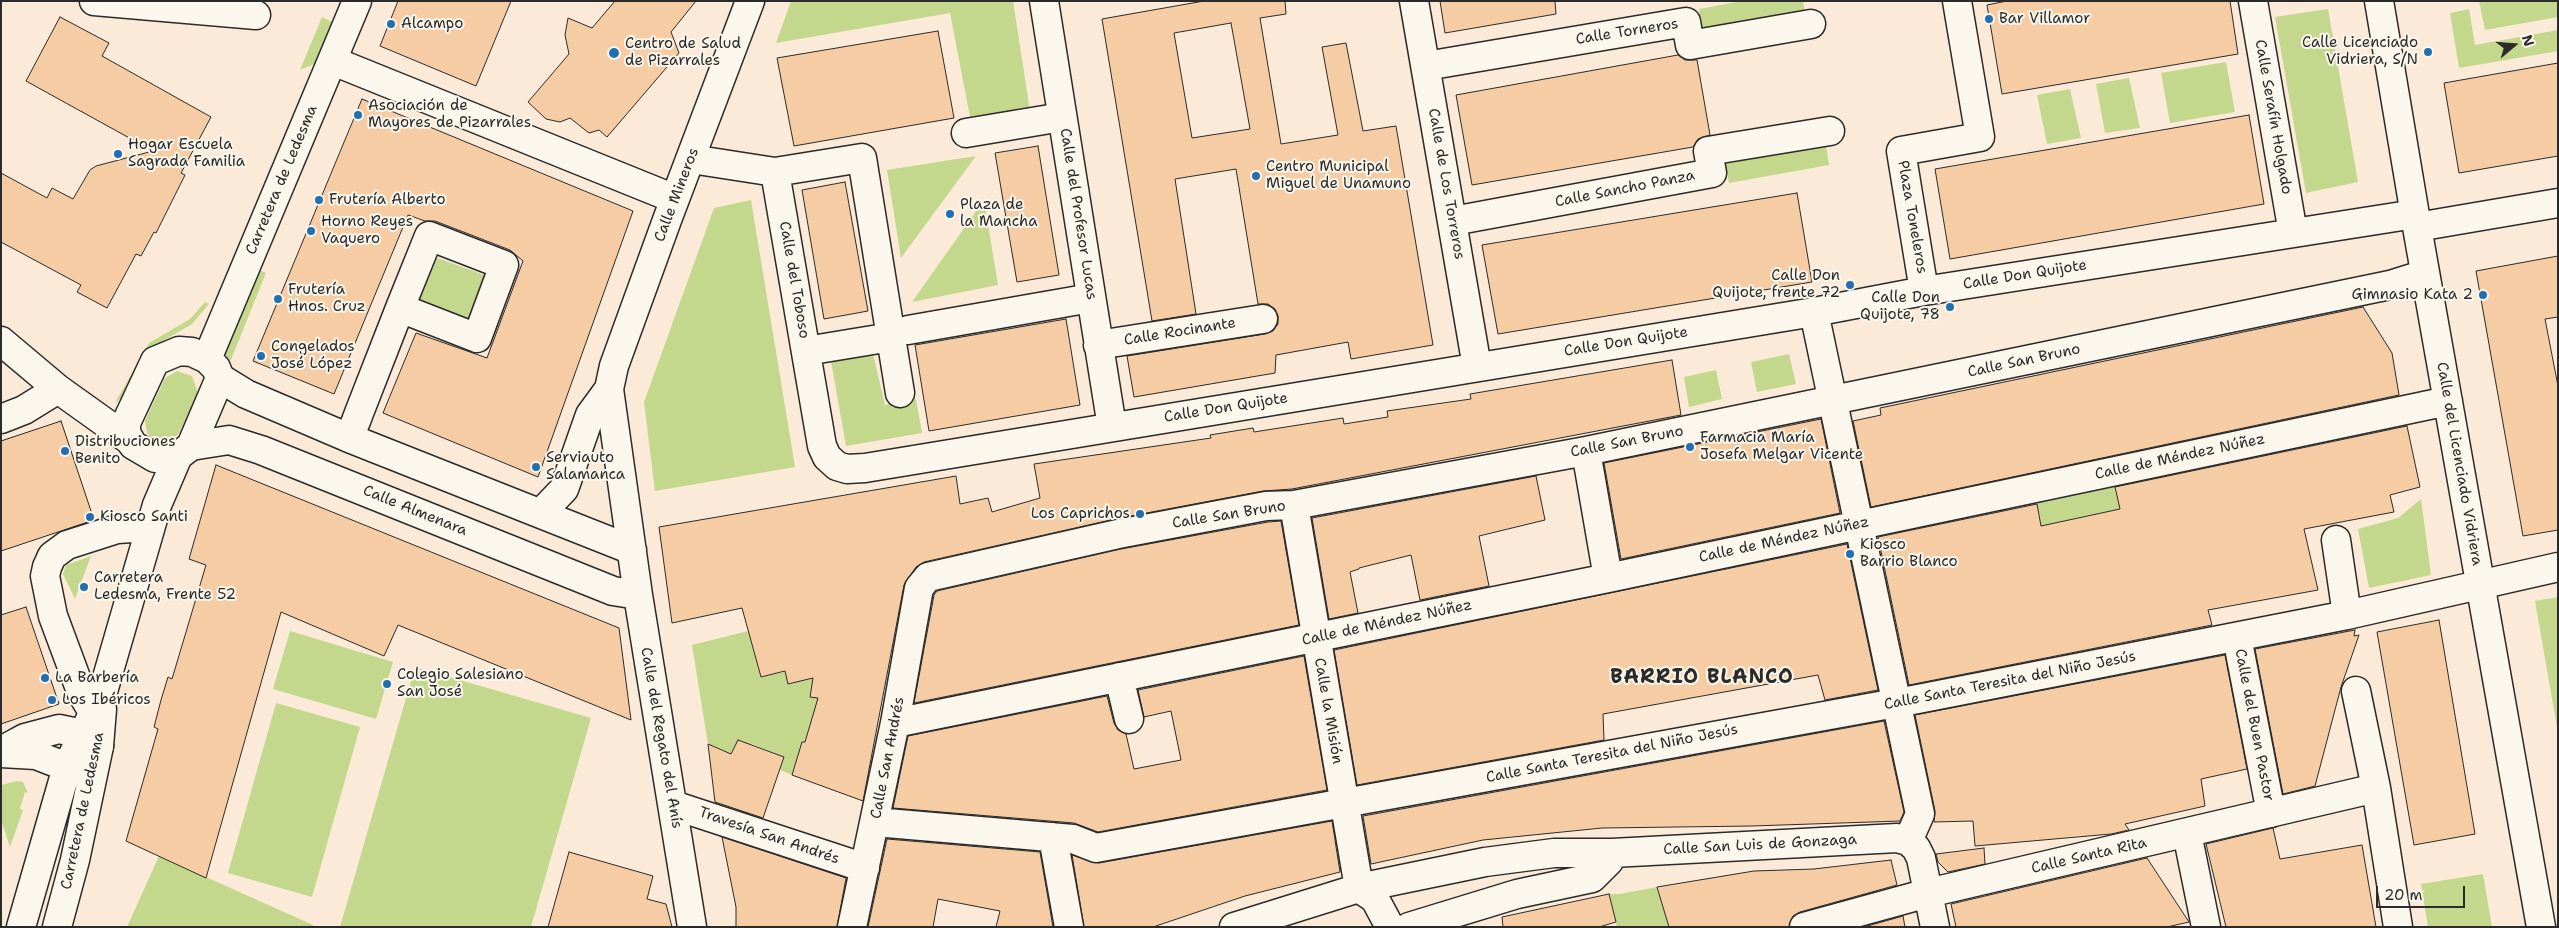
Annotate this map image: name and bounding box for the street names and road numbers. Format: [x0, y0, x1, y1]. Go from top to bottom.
street label: Calle Torneros [1574, 15, 1680, 49]
street label: Calle Serafín Holgado [2251, 38, 2295, 196]
street label: Carretera de Ledesma [242, 103, 322, 257]
street label: Calle de Los Torreros [1424, 107, 1468, 261]
street label: Calle del Profesor Lucas [1056, 127, 1100, 301]
street label: Calle Mineros [651, 145, 703, 245]
street label: Plaza Toneleros [1893, 159, 1931, 275]
street label: Calle Sancho Panza [1554, 167, 1696, 211]
street label: Calle del Toboso [775, 220, 813, 340]
street label: Calle Don Quijote [1962, 256, 2088, 294]
street label: Calle Rocinante [1123, 314, 1237, 350]
street label: Calle Don Quijote [1563, 323, 1689, 361]
street label: Calle San Bruno [1966, 340, 2082, 382]
street label: Calle del Licenciado Vidriera [2432, 361, 2486, 567]
street label: Calle Don Quijote [1163, 389, 1289, 427]
street label: Calle San Bruno [1569, 422, 1685, 462]
street label: Calle de Méndez Núñez [2093, 430, 2267, 484]
street label: Calle Almenara [360, 482, 470, 540]
street label: Calle San Bruno [1171, 497, 1287, 533]
street label: Calle de Méndez Núñez [1697, 513, 1871, 567]
street label: Calle de Méndez Núñez [1300, 596, 1474, 650]
street label: Calle del Regato del Anís [636, 646, 686, 830]
street label: Calle del Buen Pastor [2230, 647, 2278, 803]
street label: Calle Santa Teresita del Niño Jesús [1883, 648, 2137, 714]
street label: Calle la Misión [1310, 657, 1346, 765]
street label: Calle San Andrés [867, 696, 909, 820]
street label: Calle Santa Teresita del Niño Jesús [1485, 721, 1739, 787]
street label: Carretera de Ledesma [58, 731, 108, 891]
street label: Travesía San Andrés [696, 803, 842, 869]
street label: Calle San Luis de Gonzaga [1663, 831, 1857, 859]
street label: Calle Santa Rita [2030, 834, 2148, 878]

